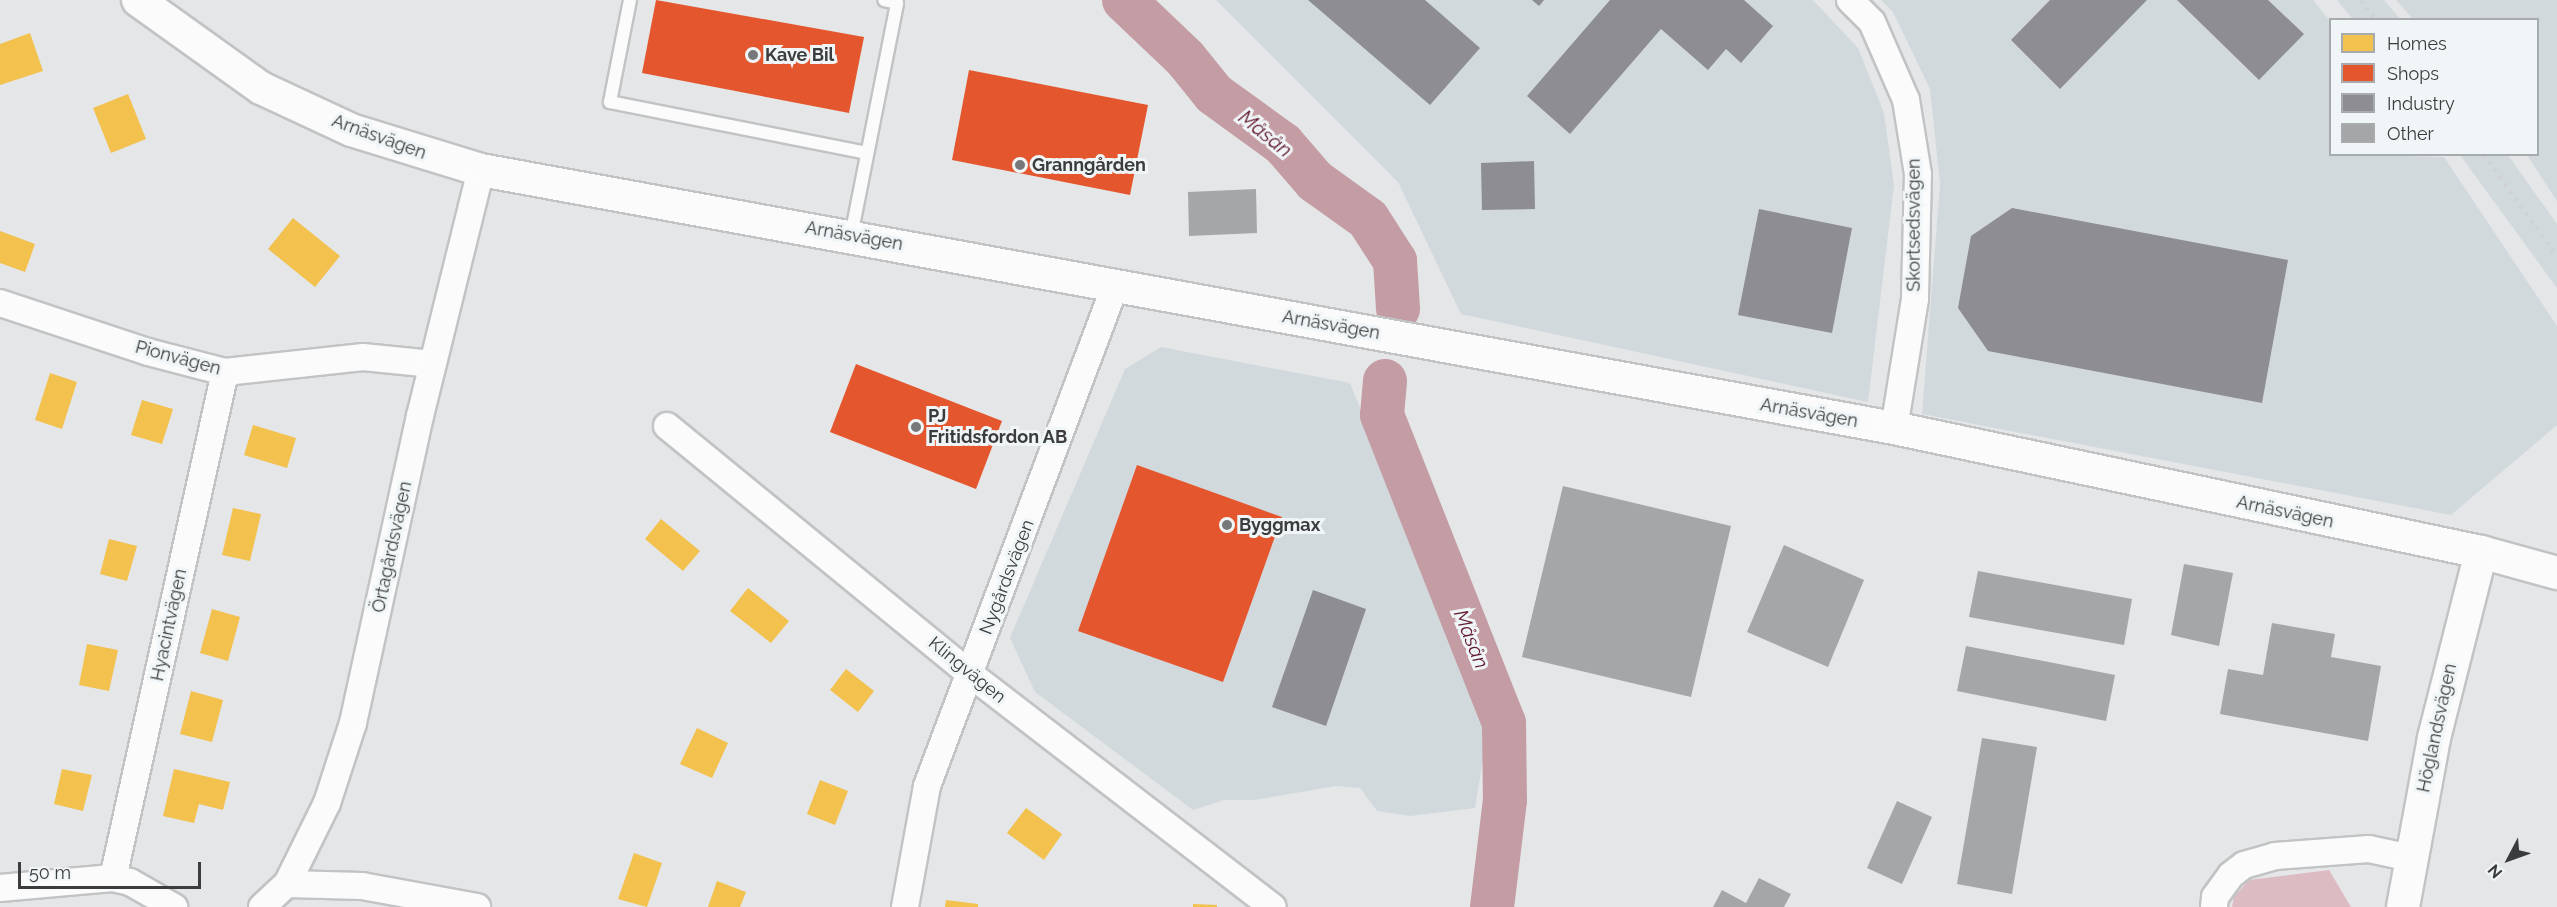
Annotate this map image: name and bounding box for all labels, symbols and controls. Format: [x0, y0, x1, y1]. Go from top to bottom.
legend [2329, 18, 2539, 156]
text: Homes [2387, 33, 2447, 54]
place label: Kave Bil [765, 44, 834, 66]
marker: Kave Bil [746, 48, 760, 62]
text: Shops [2387, 63, 2439, 84]
text: Industry [2387, 93, 2455, 114]
water label: Måsån [1234, 105, 1296, 163]
street label: Arnäsvägen [329, 110, 429, 164]
text: Other [2387, 123, 2434, 144]
place label: Granngården [1032, 154, 1146, 176]
marker: Granngården [1013, 158, 1027, 172]
street label: Skortsedsvägen [1903, 158, 1925, 292]
street label: Arnäsvägen [804, 217, 904, 255]
street label: Arnäsvägen [1281, 306, 1381, 344]
street label: Pionvägen [133, 336, 223, 380]
street label: Arnäsvägen [1759, 394, 1859, 432]
place label: PJ Fritidsfordon AB [928, 406, 1068, 448]
marker: PJ Fritidsfordon AB [909, 420, 923, 434]
street label: Örtagårdsvägen [368, 479, 416, 615]
street label: Arnäsvägen [2235, 491, 2335, 533]
place label: Byggmax [1239, 514, 1320, 536]
street label: Nygårdsvägen [975, 516, 1039, 638]
marker: Byggmax [1220, 518, 1234, 532]
street label: Hyacintvägen [147, 567, 191, 683]
water label: Måsån [1448, 606, 1494, 672]
street label: Klingvägen [924, 632, 1010, 708]
street label: Höglandsvägen [2413, 662, 2461, 794]
north arrow [2479, 829, 2539, 889]
scale bar [21, 850, 204, 888]
text: N [2484, 860, 2506, 882]
text: 50 m [29, 862, 71, 883]

